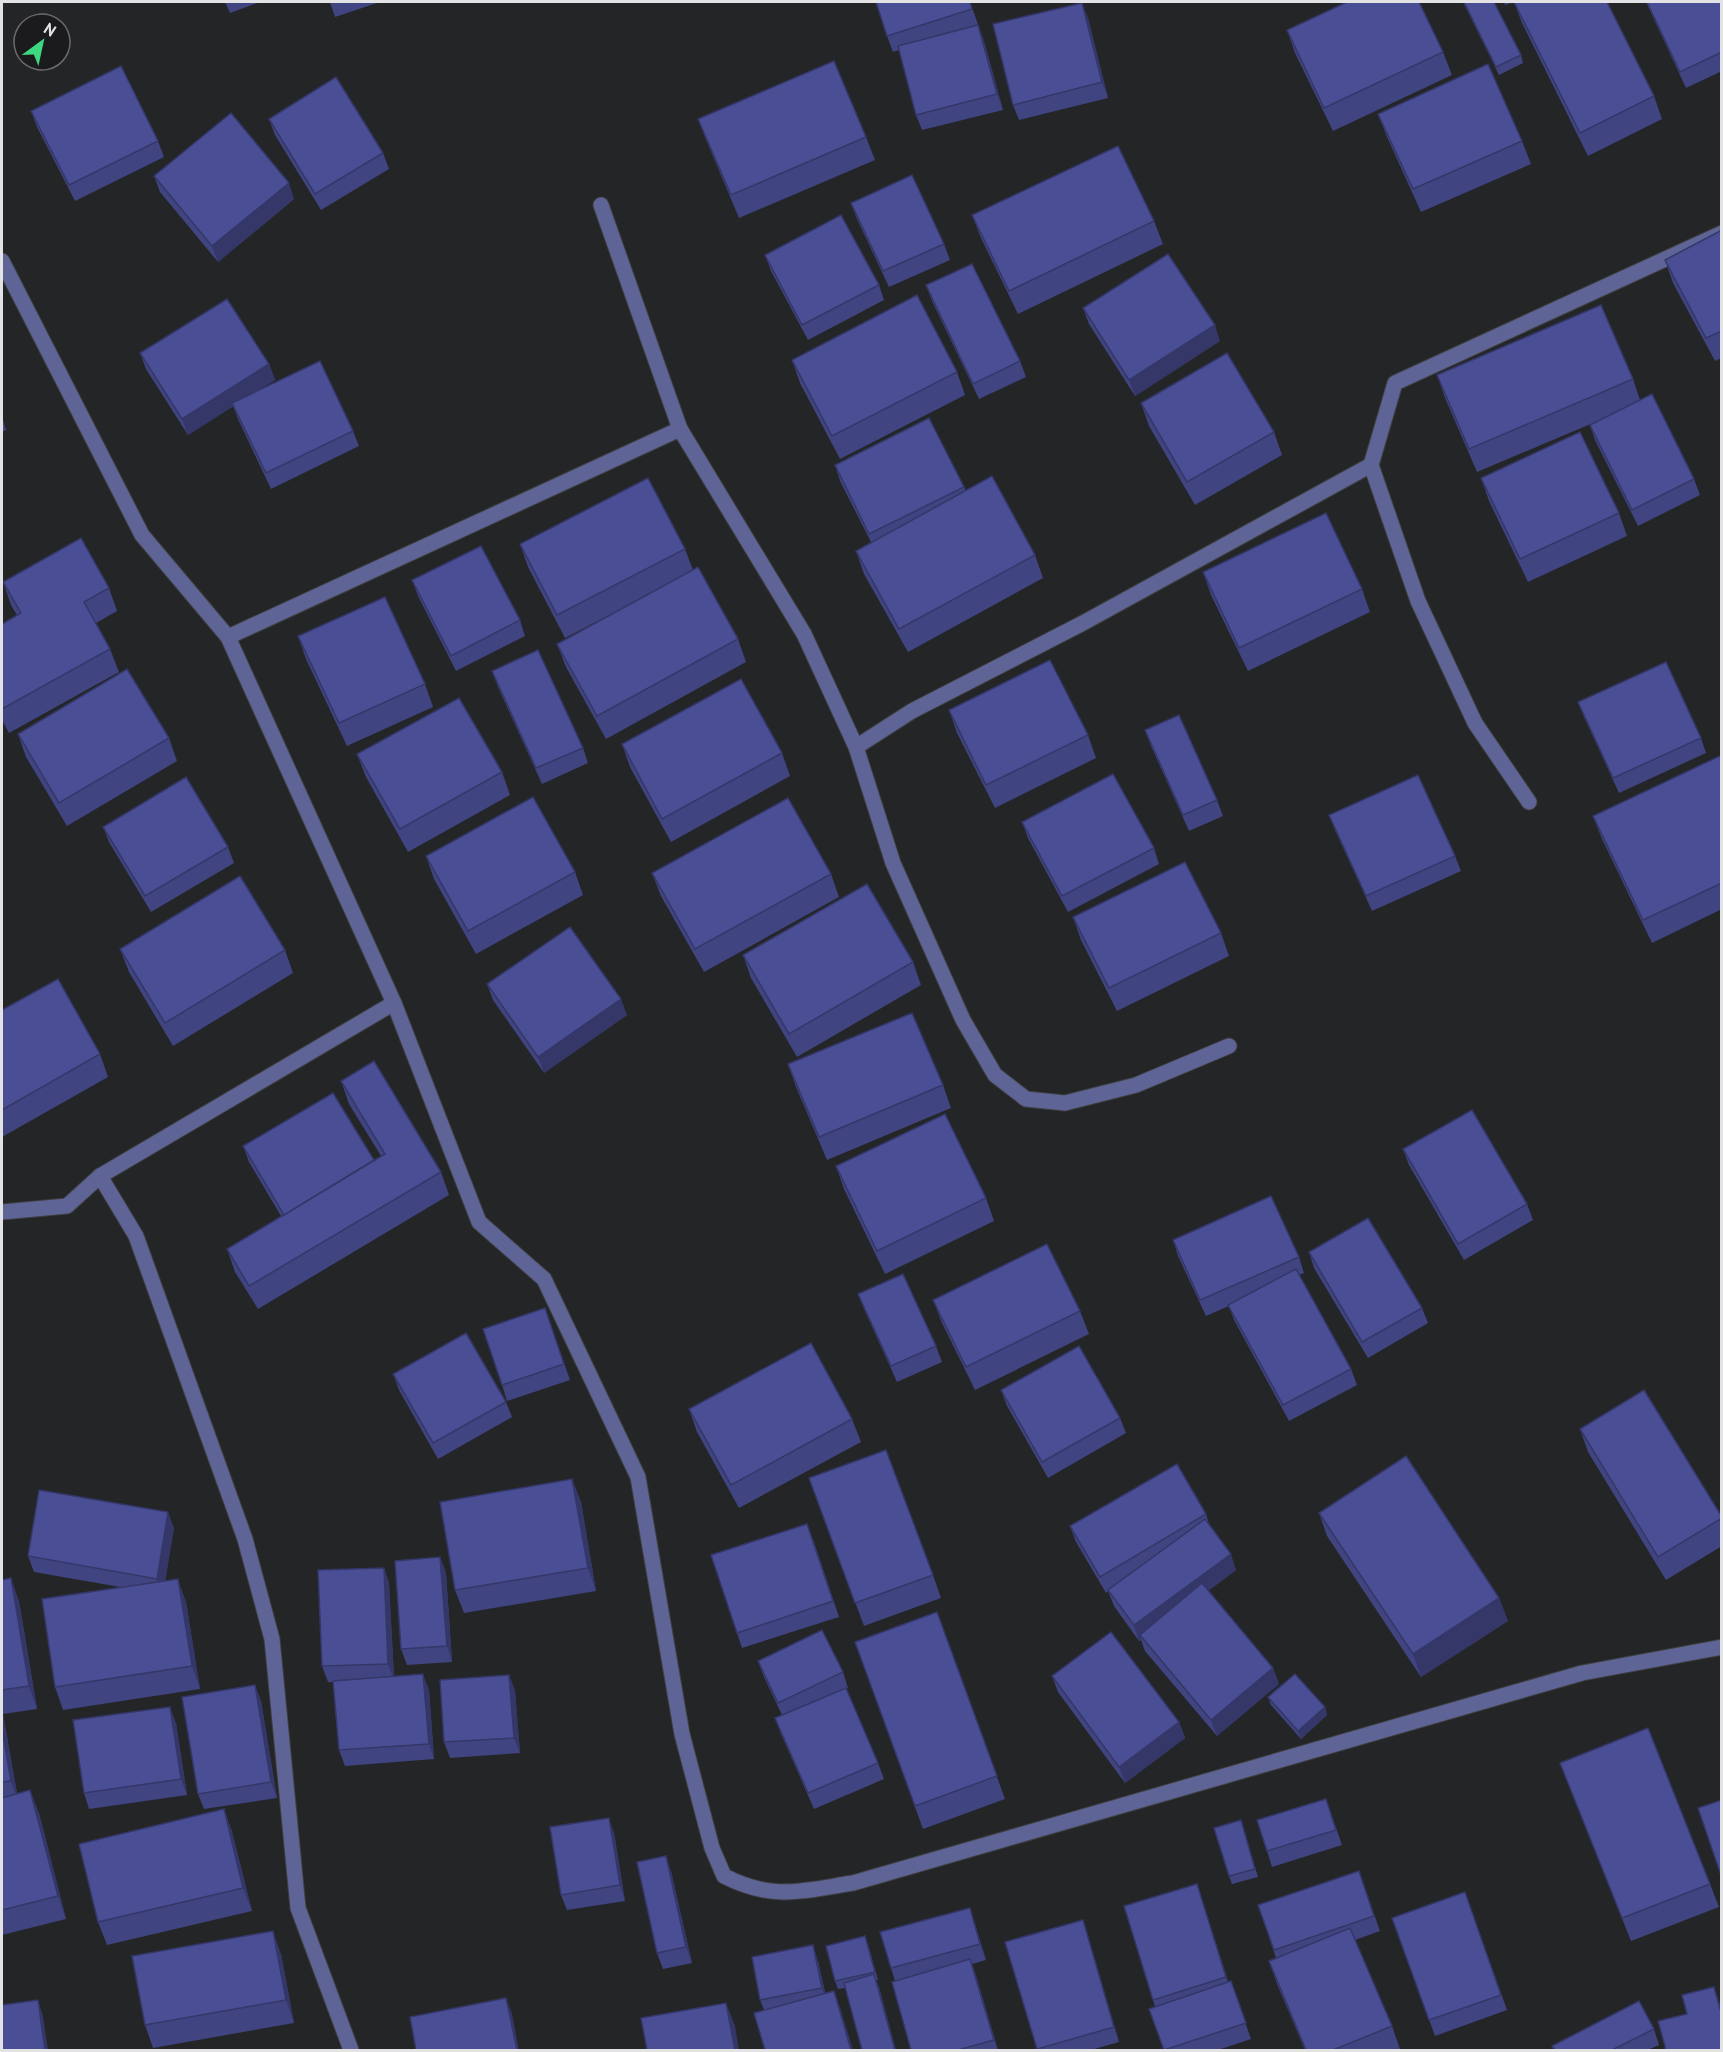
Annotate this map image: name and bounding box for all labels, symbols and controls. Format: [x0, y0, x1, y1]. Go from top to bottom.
north arrow [12, 12, 72, 72]
text: N [40, 18, 60, 41]

